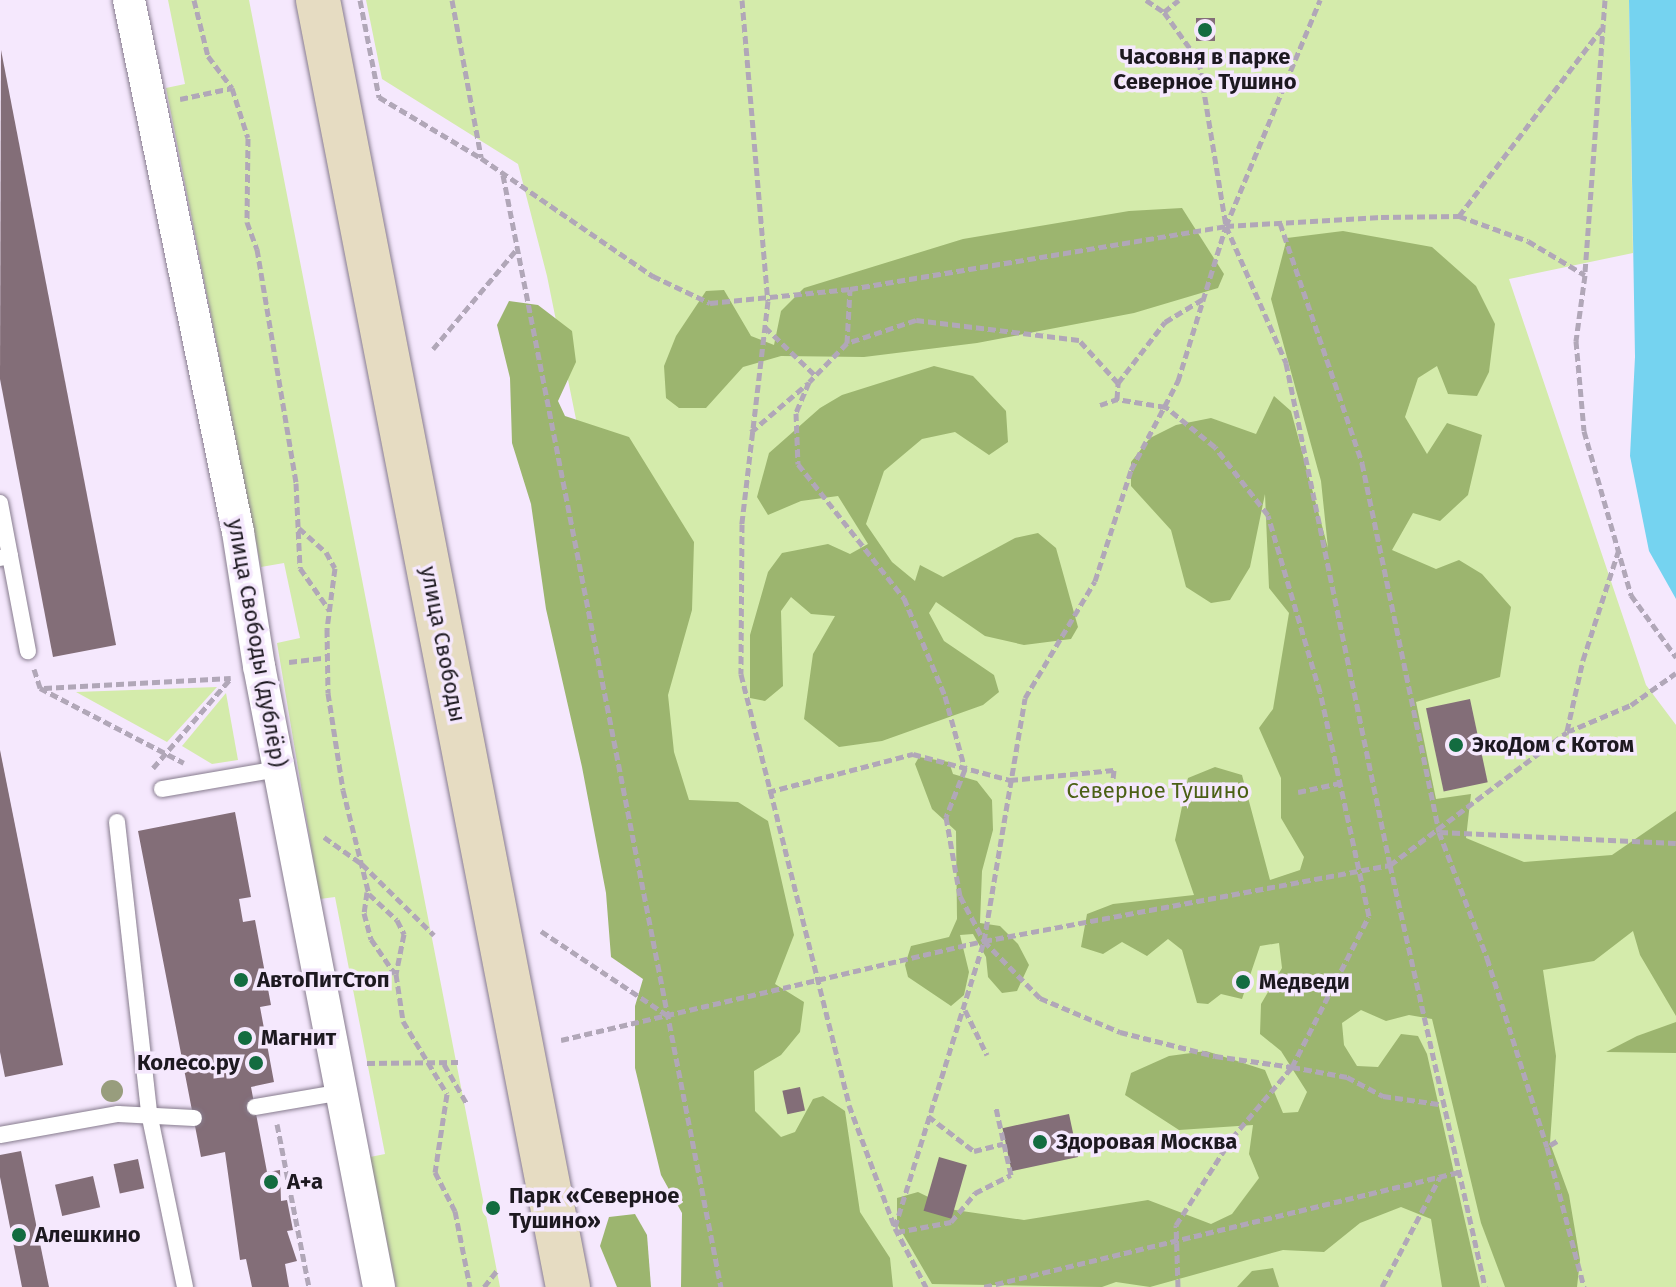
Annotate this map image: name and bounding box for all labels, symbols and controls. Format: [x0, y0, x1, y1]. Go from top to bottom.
marker: Часовня в парке Северное Тушино [1196, 21, 1214, 39]
place label: Часовня в парке Северное Тушино [1113, 43, 1297, 94]
street label: улица Свободы (дублёр) [222, 517, 292, 769]
street label: улица Свободы [415, 564, 471, 724]
place label: ЭкоДом с Котом [1472, 732, 1634, 758]
marker: ЭкоДом с Котом [1447, 736, 1465, 754]
park label: Северное Тушино [1067, 778, 1249, 804]
place label: АвтоПитСтоп [257, 967, 390, 993]
place label: Медведи [1259, 969, 1350, 995]
marker: АвтоПитСтоп [232, 971, 250, 989]
marker: Медведи [1234, 973, 1252, 991]
place label: Магнит [261, 1025, 336, 1051]
marker: Магнит [236, 1029, 254, 1047]
place label: Колесо.ру [137, 1050, 240, 1076]
marker: Колесо.ру [247, 1054, 265, 1072]
place label: Здоровая Москва [1056, 1129, 1237, 1155]
marker: Здоровая Москва [1031, 1133, 1049, 1151]
place label: А+а [287, 1169, 323, 1195]
marker: А+а [262, 1173, 280, 1191]
place label: Парк «Северное Тушино» [509, 1182, 679, 1234]
marker: Парк «Северное Тушино» [484, 1199, 502, 1217]
place label: Алешкино [35, 1222, 141, 1248]
marker: Алешкино [10, 1226, 28, 1244]

